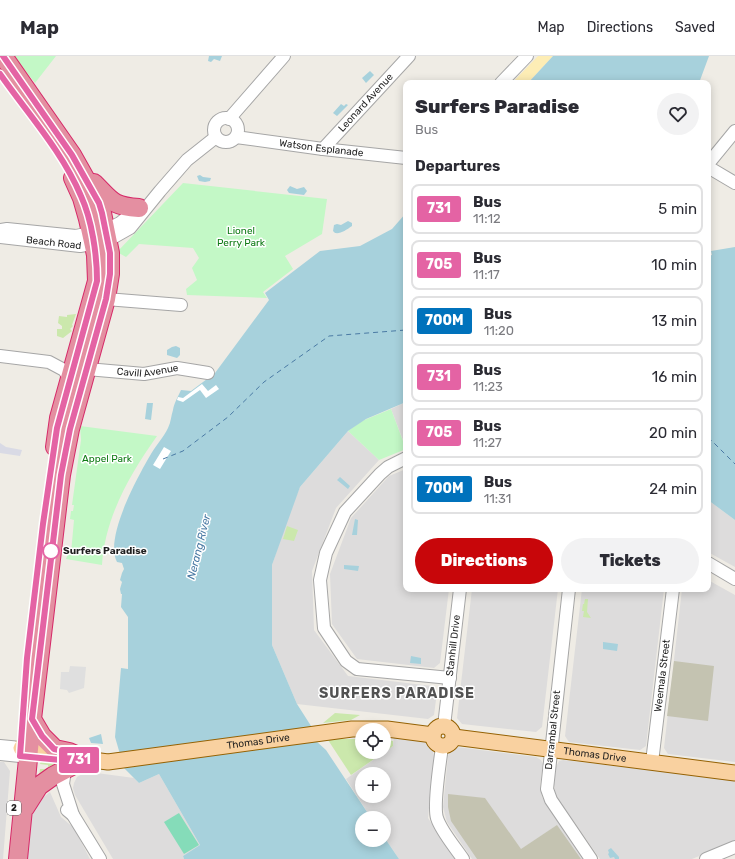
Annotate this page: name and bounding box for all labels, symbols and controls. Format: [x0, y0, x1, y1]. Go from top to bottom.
text: Map [20, 16, 59, 39]
text: Map [538, 19, 565, 36]
text: Directions [587, 19, 653, 36]
text: Saved [675, 19, 715, 36]
street label: Leonard Avenue [336, 71, 396, 134]
button: heart [657, 93, 699, 135]
text: Surfers Paradise [415, 95, 579, 118]
text: Bus [415, 122, 438, 137]
street label: Watson Esplanade [278, 137, 364, 159]
text: Departures [415, 157, 500, 175]
text: Bus [473, 193, 501, 211]
text: 731 [427, 200, 451, 217]
text: 5 min [658, 200, 697, 218]
text: 11:12 [473, 211, 501, 226]
park label: Lionel Perry Park [217, 225, 266, 249]
street label: Beach Road [25, 234, 82, 252]
text: Bus [473, 249, 501, 267]
text: 705 [426, 256, 452, 273]
text: 10 min [651, 256, 697, 274]
text: 11:17 [473, 267, 500, 282]
text: Bus [484, 305, 512, 323]
text: 700M [425, 312, 464, 329]
text: 13 min [652, 312, 697, 330]
text: 11:20 [484, 323, 514, 338]
text: Bus [473, 361, 501, 379]
street label: Cavill Avenue [116, 362, 180, 380]
text: 731 [427, 368, 451, 385]
text: 16 min [652, 368, 697, 386]
text: 11:23 [473, 379, 503, 394]
text: Bus [473, 417, 501, 435]
text: 705 [426, 424, 452, 441]
text: 20 min [649, 424, 697, 442]
text: 11:27 [473, 435, 502, 450]
park label: Appel Park [82, 453, 133, 465]
text: Bus [484, 473, 512, 491]
text: 700M [425, 480, 464, 497]
text: 24 min [649, 480, 697, 498]
text: 11:31 [484, 491, 511, 506]
water label: Nerang River [185, 512, 214, 581]
button: Directions [415, 538, 553, 584]
button: Tickets [561, 538, 699, 584]
marker: Surfers Paradise [42, 542, 60, 560]
place label: Surfers Paradise [63, 545, 147, 557]
street label: Stanhill Drive [444, 614, 463, 677]
street label: Weemala Street [652, 639, 673, 713]
district label: SURFERS PARADISE [319, 685, 475, 702]
street label: Darrambal Street [543, 690, 563, 770]
map controls [355, 723, 391, 847]
button: locate [355, 723, 391, 759]
street label: Thomas Drive [226, 731, 291, 752]
street label: Thomas Drive [563, 745, 627, 765]
line badge: 731 [56, 747, 102, 773]
text: 731 [67, 751, 91, 768]
button: + [355, 767, 391, 803]
road number: 2 [7, 801, 21, 815]
button: − [355, 811, 391, 847]

